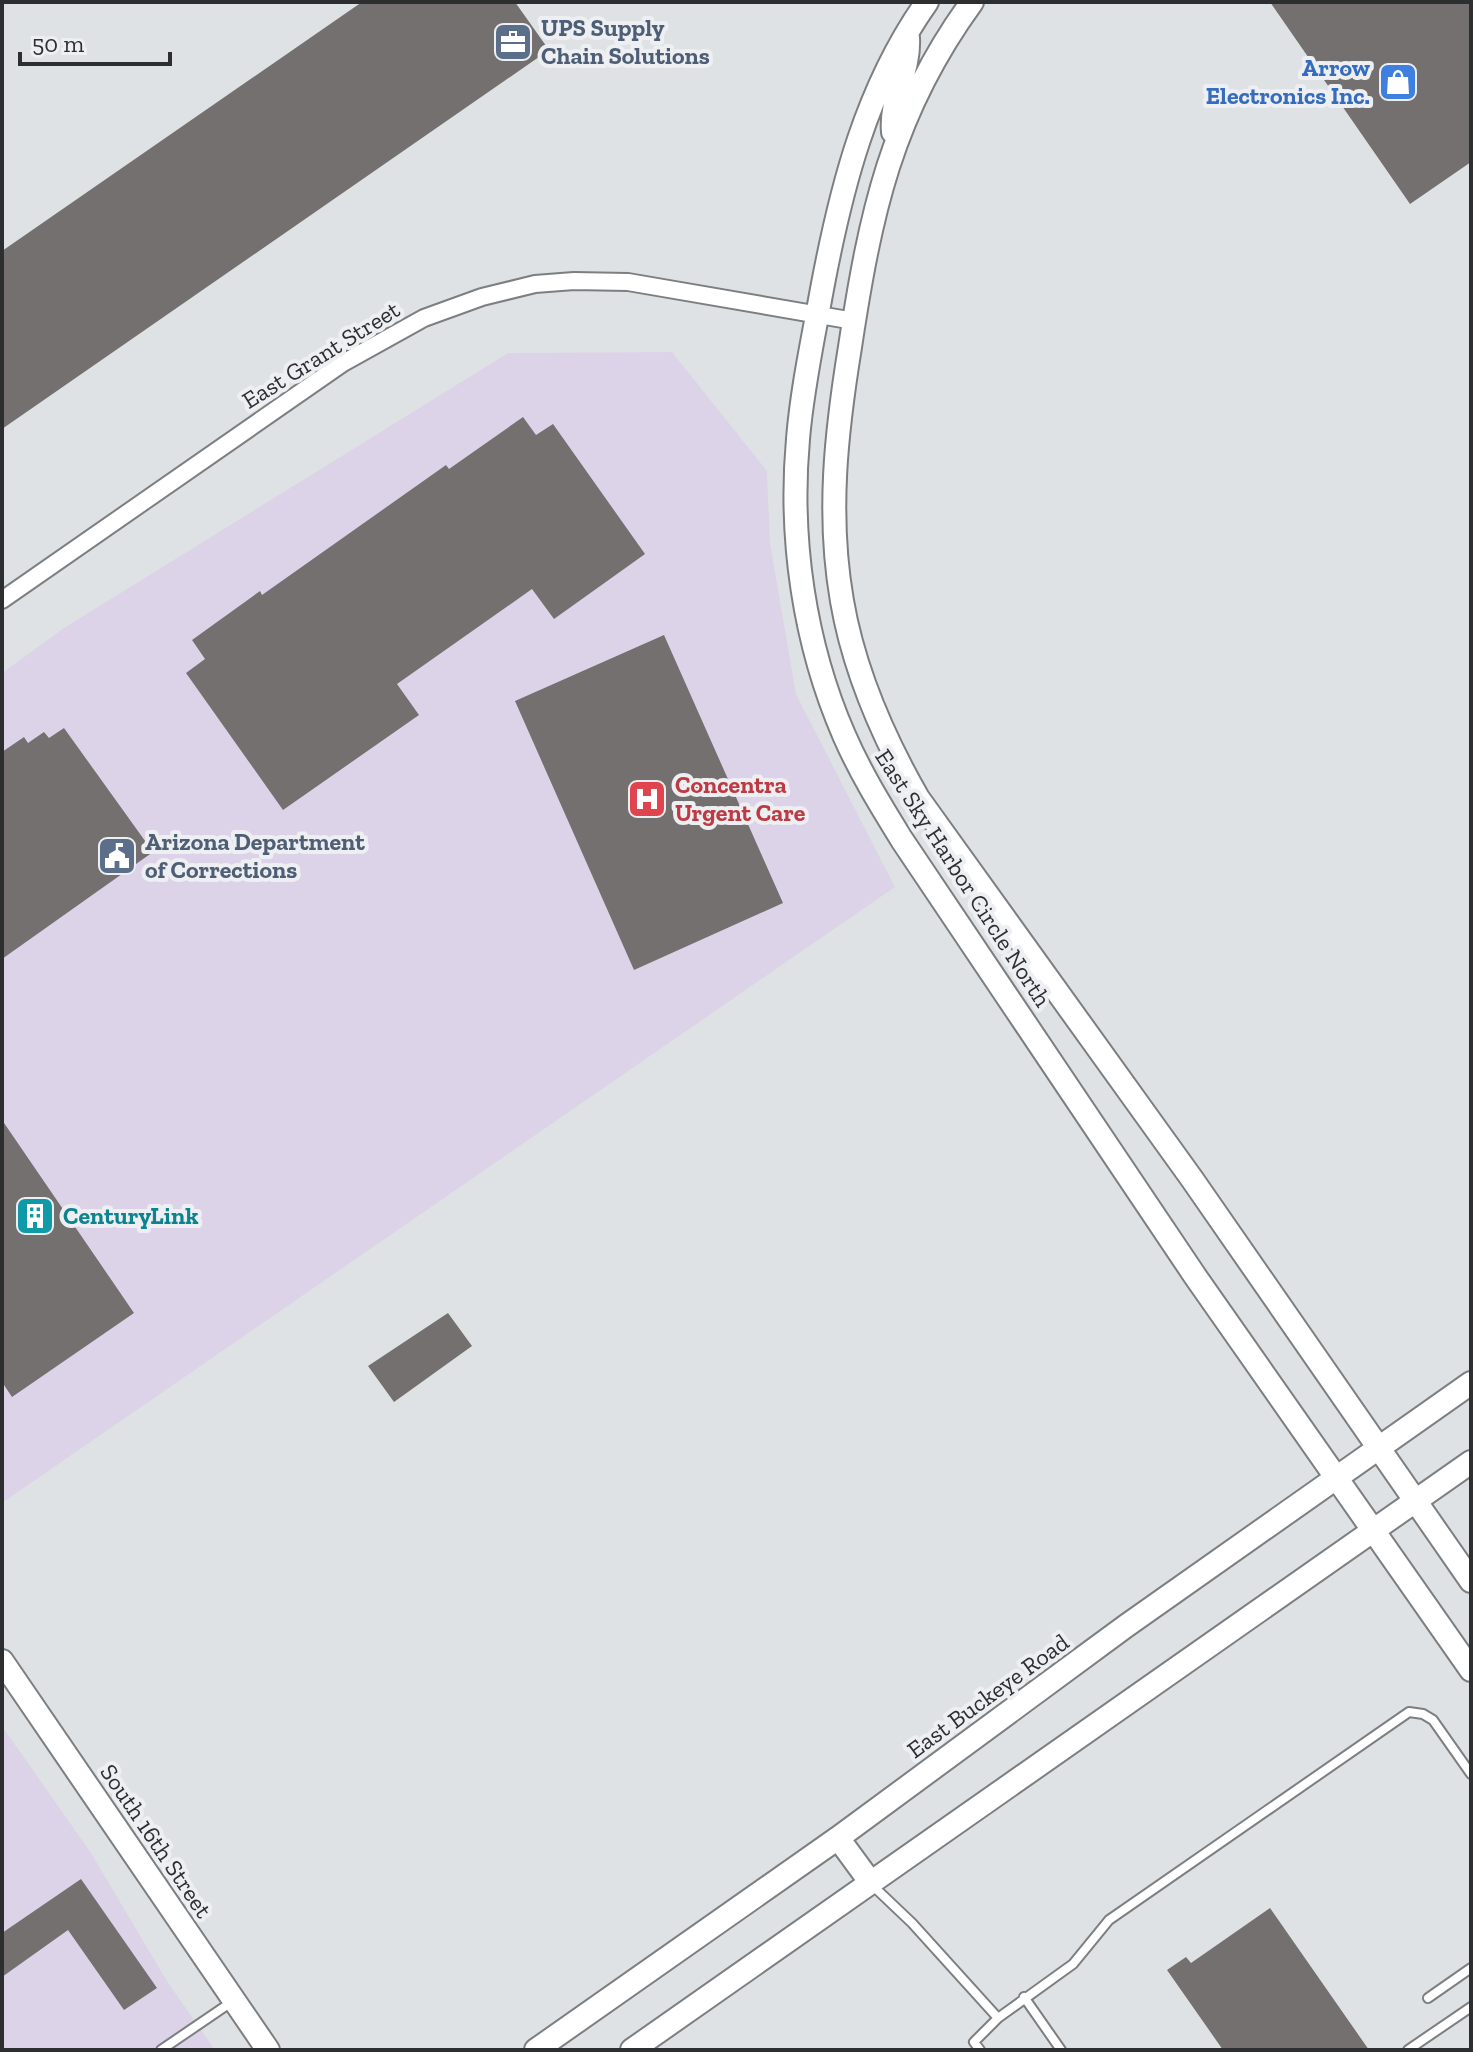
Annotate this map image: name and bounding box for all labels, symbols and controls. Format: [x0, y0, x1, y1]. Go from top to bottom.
place label: UPS Supply Chain Solutions [541, 13, 710, 70]
scale bar [20, 16, 170, 66]
office icon: UPS Supply Chain Solutions [492, 21, 534, 63]
text: 50 m [32, 29, 85, 58]
place label: Arrow Electronics Inc. [1206, 53, 1371, 110]
shop icon: Arrow Electronics Inc. [1377, 61, 1419, 103]
street label: East Grant Street [237, 294, 405, 415]
street label: East Sky Harbor Circle North [869, 744, 1058, 1012]
place label: Concentra Urgent Care [675, 770, 806, 827]
hospital icon: Concentra Urgent Care [626, 778, 668, 820]
place label: Arizona Department of Corrections [145, 827, 365, 884]
public building icon: Arizona Department of Corrections [96, 835, 138, 877]
building icon: CenturyLink [14, 1195, 56, 1237]
place label: CenturyLink [63, 1201, 198, 1230]
street label: East Buckeye Road [901, 1627, 1074, 1764]
street label: South 16th Street [94, 1758, 219, 1923]

